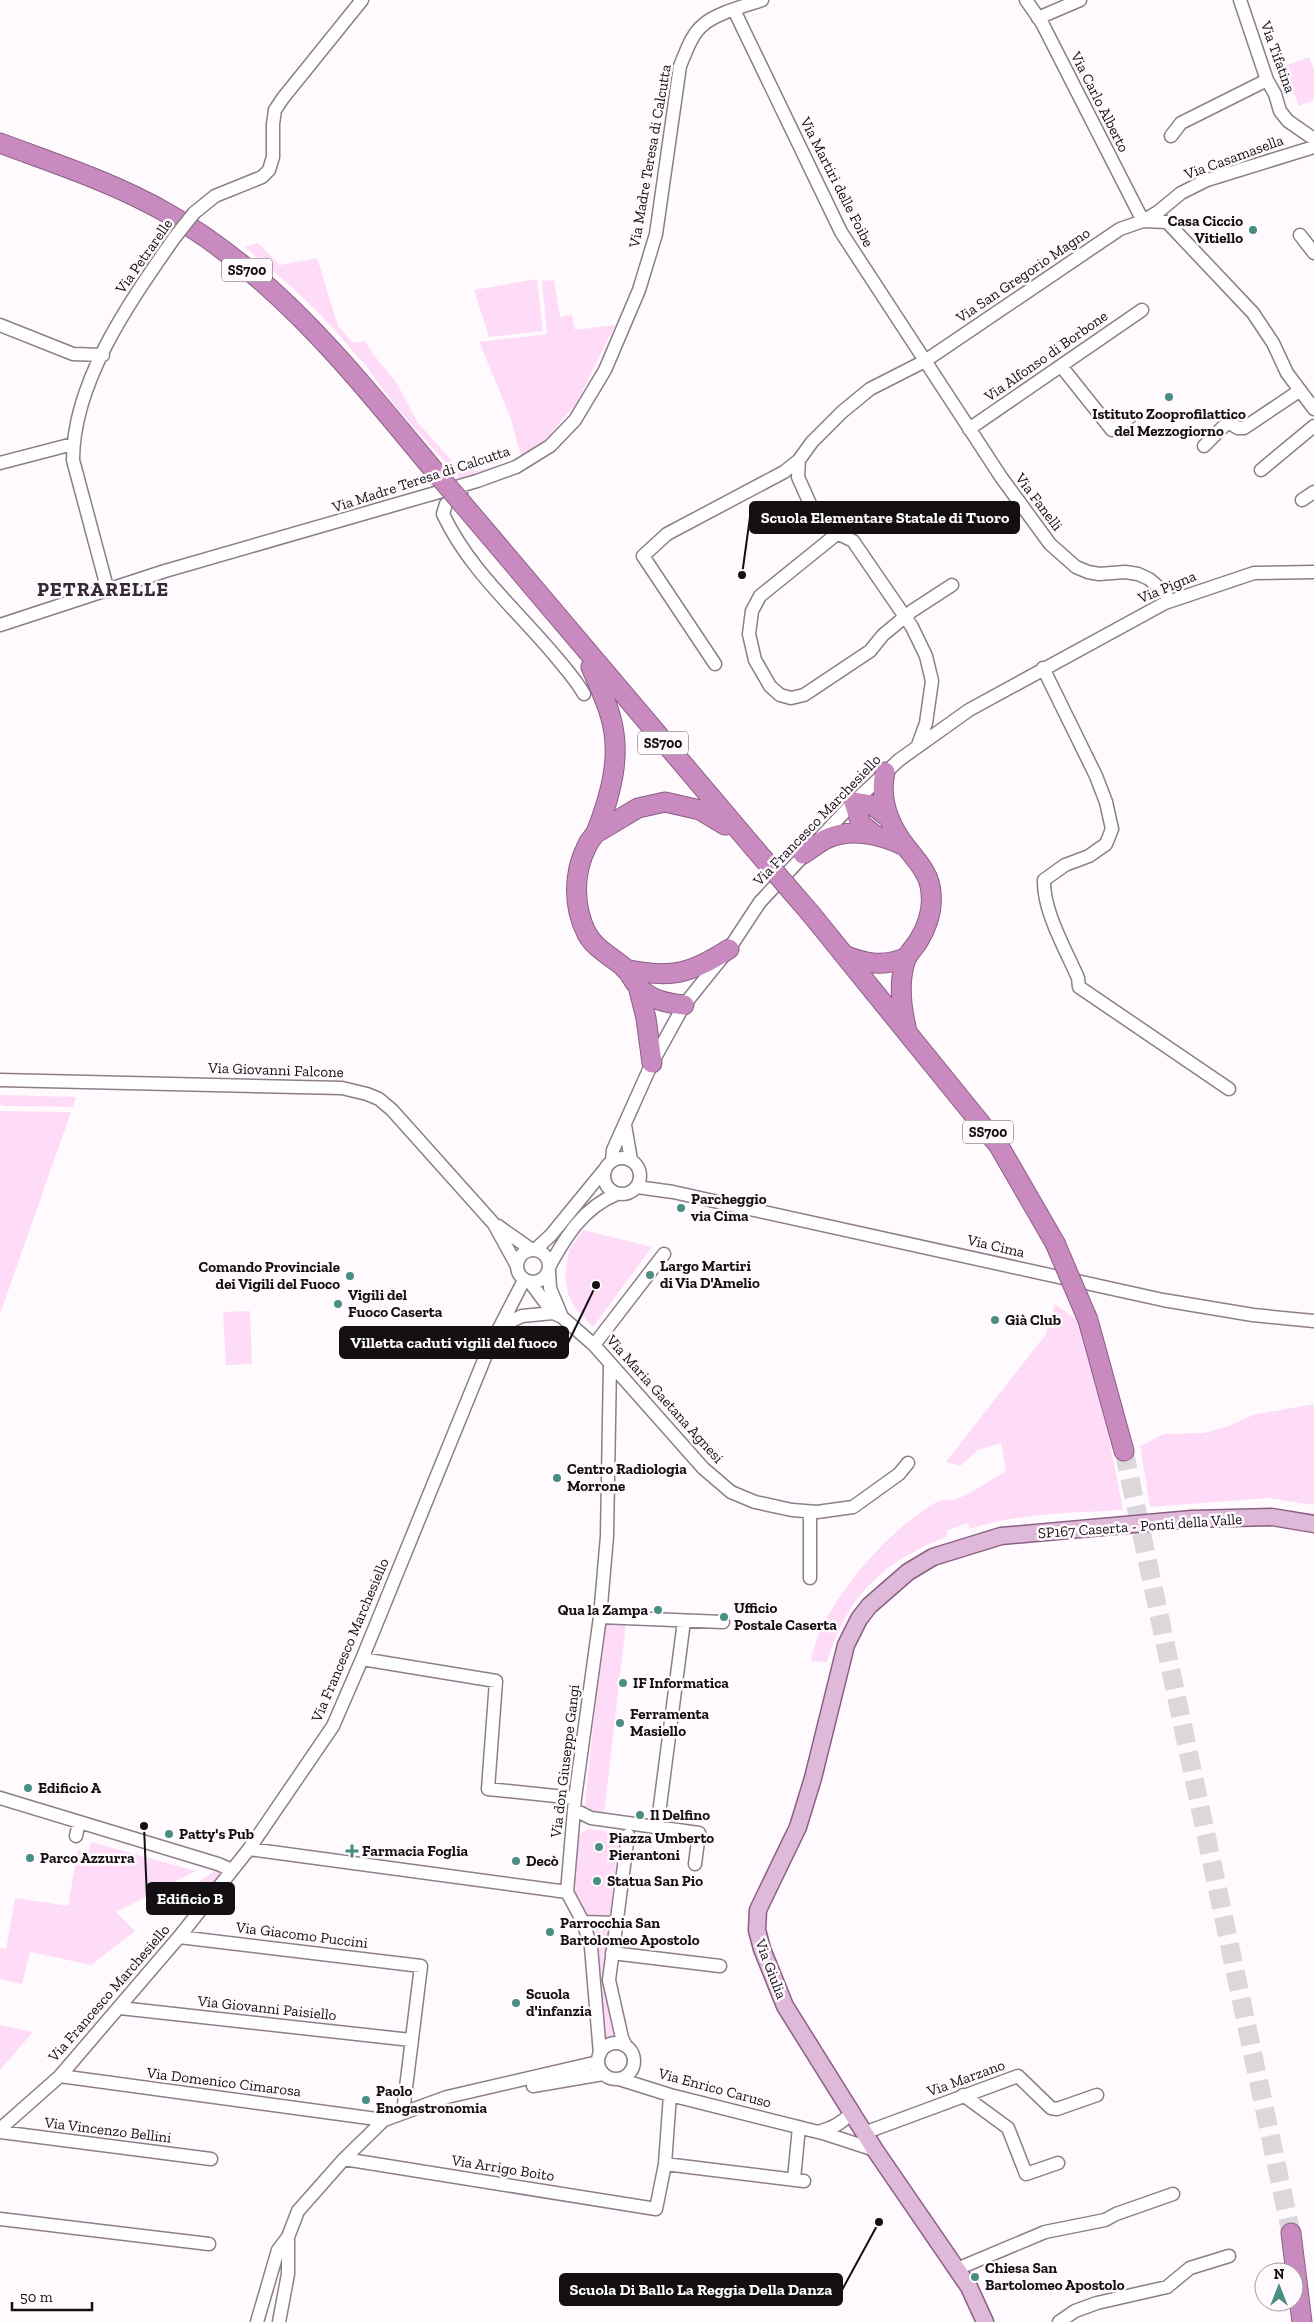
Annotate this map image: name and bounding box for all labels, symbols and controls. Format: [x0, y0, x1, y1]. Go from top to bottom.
street label: Via Tifatina [1256, 18, 1299, 95]
street label: Via Carlo Alberto [1066, 48, 1133, 156]
street label: Via Madre Teresa di Calcutta [625, 63, 675, 250]
street label: Via Martiri delle Foibe [796, 113, 878, 250]
street label: Via Casamasella [1181, 131, 1286, 184]
place label: Casa Ciccio Vitiello [1168, 212, 1243, 247]
street label: Via Petrarelle [111, 215, 176, 298]
street label: Via San Gregorio Magno [952, 223, 1094, 327]
marker: Casa Ciccio Vitiello [1247, 224, 1259, 236]
road number: SS700 [222, 258, 272, 282]
street label: Via Alfonso di Borbone [980, 307, 1111, 406]
marker: Istituto Zooprofilattico del Mezzogiorno [1163, 391, 1175, 403]
place label: Istituto Zooprofilattico del Mezzogiorno [1092, 405, 1246, 440]
street label: Via Madre Teresa di Calcutta [329, 442, 512, 517]
street label: Via Fanelli [1011, 469, 1067, 534]
callout: Scuola Elementare Statale di Tuoro [750, 502, 1019, 533]
text: Scuola Elementare Statale di Tuoro [761, 508, 1010, 527]
street label: Via Pigna [1134, 567, 1199, 608]
district label: PETRARELLE [37, 577, 169, 601]
road number: SS700 [638, 731, 688, 754]
street label: Via Francesco Marchesiello [749, 750, 885, 890]
street label: Via Giovanni Falcone [207, 1059, 344, 1081]
road number: SS700 [963, 1120, 1013, 1144]
place label: Parcheggio via Cima [691, 1190, 767, 1225]
marker: Parcheggio via Cima [675, 1202, 687, 1214]
street label: Via Cima [965, 1230, 1026, 1261]
place label: Largo Martiri di Via D'Amelio [660, 1257, 760, 1292]
place label: Comando Provinciale dei Vigili del Fuoco [199, 1258, 340, 1293]
marker: Largo Martiri di Via D'Amelio [644, 1269, 656, 1281]
marker: Comando Provinciale dei Vigili del Fuoco [344, 1270, 356, 1282]
place label: Vigili del Fuoco Caserta [348, 1286, 443, 1321]
marker: Vigili del Fuoco Caserta [332, 1298, 344, 1310]
place label: Già Club [1005, 1311, 1061, 1329]
marker: Già Club [989, 1314, 1001, 1326]
callout: Villetta caduti vigili del fuoco [340, 1327, 568, 1358]
street label: Via Maria Gaetana Agnesi [602, 1330, 727, 1467]
text: Villetta caduti vigili del fuoco [351, 1333, 558, 1352]
place label: Centro Radiologia Morrone [567, 1460, 687, 1495]
marker: Centro Radiologia Morrone [551, 1472, 563, 1484]
street label: SP167 Caserta - Ponti della Valle [1037, 1510, 1243, 1542]
street label: Via Francesco Marchesiello [307, 1555, 393, 1725]
place label: Ufficio Postale Caserta [734, 1599, 837, 1634]
place label: Qua la Zampa [558, 1601, 648, 1619]
marker: Qua la Zampa [652, 1604, 664, 1616]
marker: Ufficio Postale Caserta [718, 1611, 730, 1623]
place label: IF Informatica [633, 1674, 729, 1692]
marker: IF Informatica [617, 1677, 629, 1689]
street label: Via don Giuseppe Gangi [547, 1683, 583, 1840]
place label: Ferramenta Masiello [630, 1705, 710, 1740]
marker: Ferramenta Masiello [614, 1717, 626, 1729]
place label: Edificio A [38, 1779, 102, 1797]
marker: Edificio A [22, 1782, 34, 1794]
place label: Il Delfino [650, 1806, 710, 1824]
marker: Il Delfino [634, 1809, 646, 1821]
place label: Patty's Pub [179, 1825, 254, 1843]
marker: Patty's Pub [163, 1828, 175, 1840]
place label: Piazza Umberto Pierantoni [609, 1829, 714, 1864]
marker: Piazza Umberto Pierantoni [593, 1841, 605, 1853]
place label: Farmacia Foglia [362, 1842, 469, 1860]
marker: Farmacia Foglia [346, 1845, 358, 1857]
place label: Parco Azzurra [40, 1849, 135, 1867]
marker: Parco Azzurra [24, 1852, 36, 1864]
place label: Decò [526, 1852, 559, 1870]
marker: Decò [510, 1855, 522, 1867]
place label: Statua San Pio [607, 1872, 703, 1890]
marker: Statua San Pio [591, 1875, 603, 1887]
callout: Edificio B [147, 1883, 234, 1914]
text: Edificio B [157, 1889, 223, 1908]
place label: Parrocchia San Bartolomeo Apostolo [560, 1914, 700, 1949]
street label: Via Giacomo Puccini [234, 1918, 369, 1952]
street label: Via Francesco Marchesiello [44, 1921, 174, 2066]
marker: Parrocchia San Bartolomeo Apostolo [544, 1926, 556, 1938]
street label: Via Giulia [751, 1936, 791, 2001]
place label: Scuola d'infanzia [526, 1985, 592, 2020]
street label: Via Giovanni Paisiello [196, 1992, 338, 2024]
marker: Scuola d'infanzia [510, 1997, 522, 2009]
street label: Via Marzano [924, 2056, 1008, 2101]
street label: Via Domenico Cimarosa [145, 2063, 302, 2100]
street label: Via Enrico Caruso [656, 2064, 774, 2112]
place label: Paolo Enogastronomia [376, 2082, 487, 2117]
marker: Paolo Enogastronomia [360, 2094, 372, 2106]
street label: Via Vincenzo Bellini [43, 2113, 172, 2147]
street label: Via Arrigo Boito [449, 2151, 556, 2185]
place label: Chiesa San Bartolomeo Apostolo [985, 2259, 1125, 2294]
north arrow [1254, 2262, 1304, 2312]
text: N [1274, 2266, 1285, 2283]
marker: Chiesa San Bartolomeo Apostolo [969, 2271, 981, 2283]
callout: Scuola Di Ballo La Reggia Della Danza [560, 2274, 842, 2305]
scale bar [12, 2280, 92, 2312]
text: Scuola Di Ballo La Reggia Della Danza [570, 2280, 832, 2299]
text: 50 m [20, 2288, 53, 2306]

